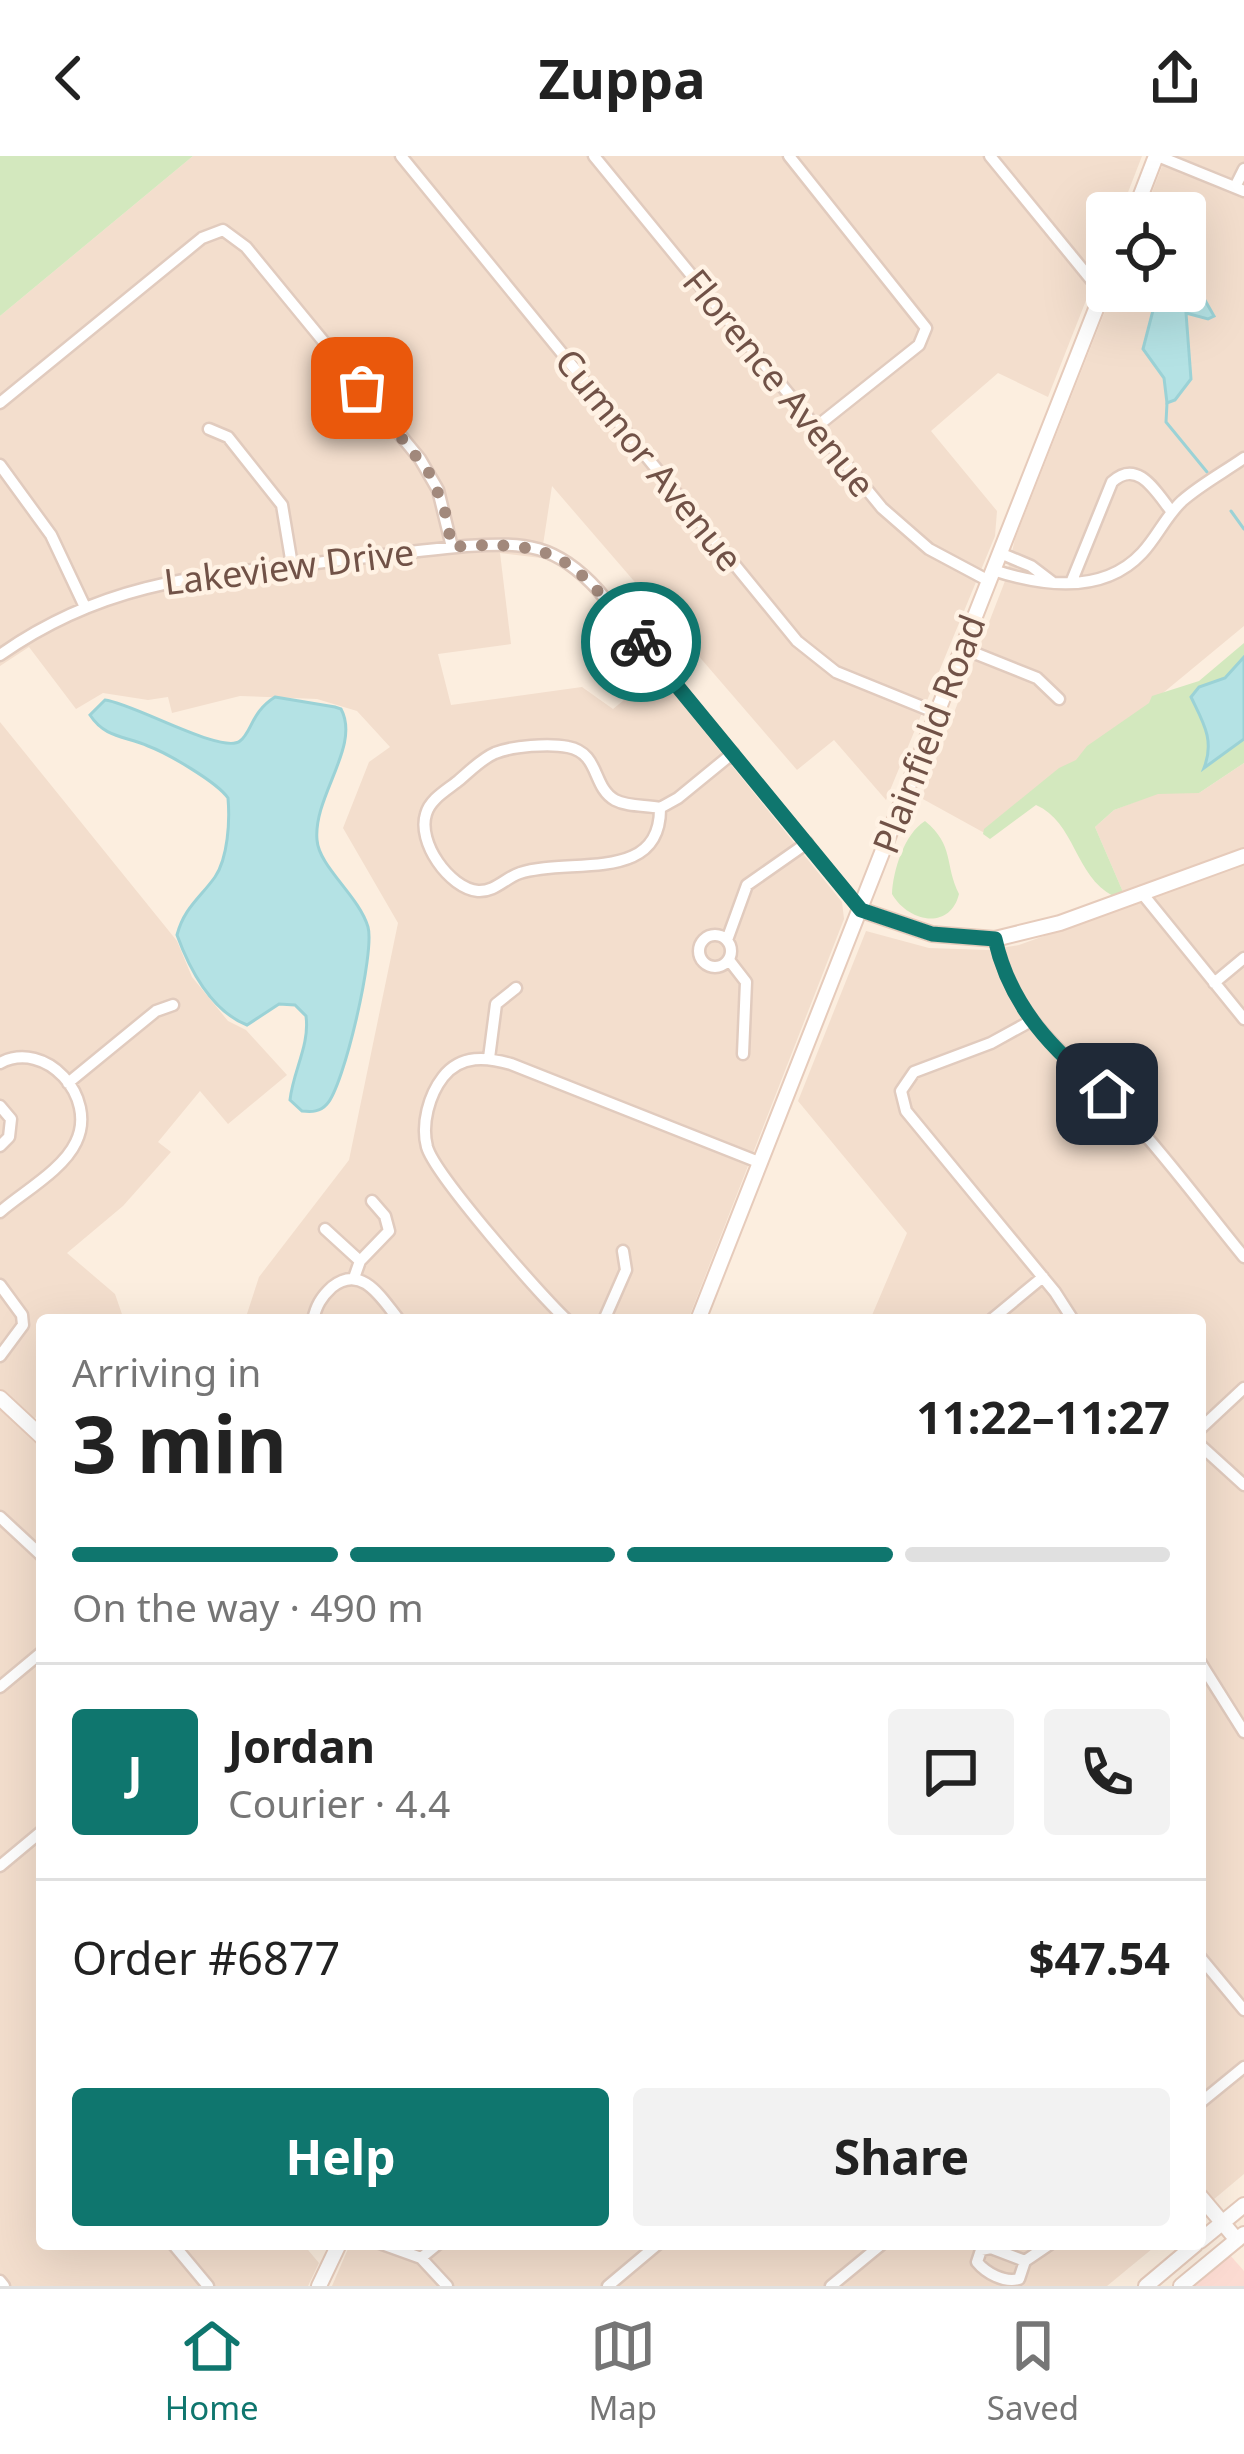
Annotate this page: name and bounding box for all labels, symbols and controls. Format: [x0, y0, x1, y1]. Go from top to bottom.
text: Zuppa [539, 41, 705, 115]
icon: back [36, 45, 102, 111]
icon: share [1142, 45, 1208, 111]
map controls [1086, 192, 1206, 312]
button: locate [1086, 192, 1206, 312]
street label: Florence Avenue [672, 259, 886, 507]
pin [311, 337, 413, 439]
street label: Cumnor Avenue [544, 338, 754, 581]
icon: bag [329, 355, 395, 421]
street label: Lakeview Drive [161, 527, 417, 606]
courier [581, 582, 701, 702]
street label: Plainfield Road [860, 607, 997, 860]
icon: bike [608, 609, 674, 675]
pin [1056, 1043, 1158, 1145]
icon: home [1074, 1061, 1140, 1127]
text: Arriving in [72, 1345, 261, 1398]
text: 11:22–11:27 [916, 1386, 1170, 1447]
text: 3 min [72, 1390, 287, 1496]
text: On the way · 490 m [72, 1580, 424, 1633]
button: chat [888, 1709, 1014, 1835]
button: phone [1044, 1709, 1170, 1835]
text: Jordan [228, 1715, 375, 1776]
text: J [128, 1741, 142, 1802]
text: Courier · 4.4 [228, 1776, 450, 1829]
text: Order #6877 [72, 1927, 340, 1988]
text: $47.54 [1029, 1927, 1170, 1988]
button: Help [72, 2088, 609, 2226]
button: Share [633, 2088, 1170, 2226]
tab: Home [165, 2313, 259, 2430]
tab: Map [588, 2313, 657, 2430]
tab: Saved [987, 2313, 1079, 2430]

